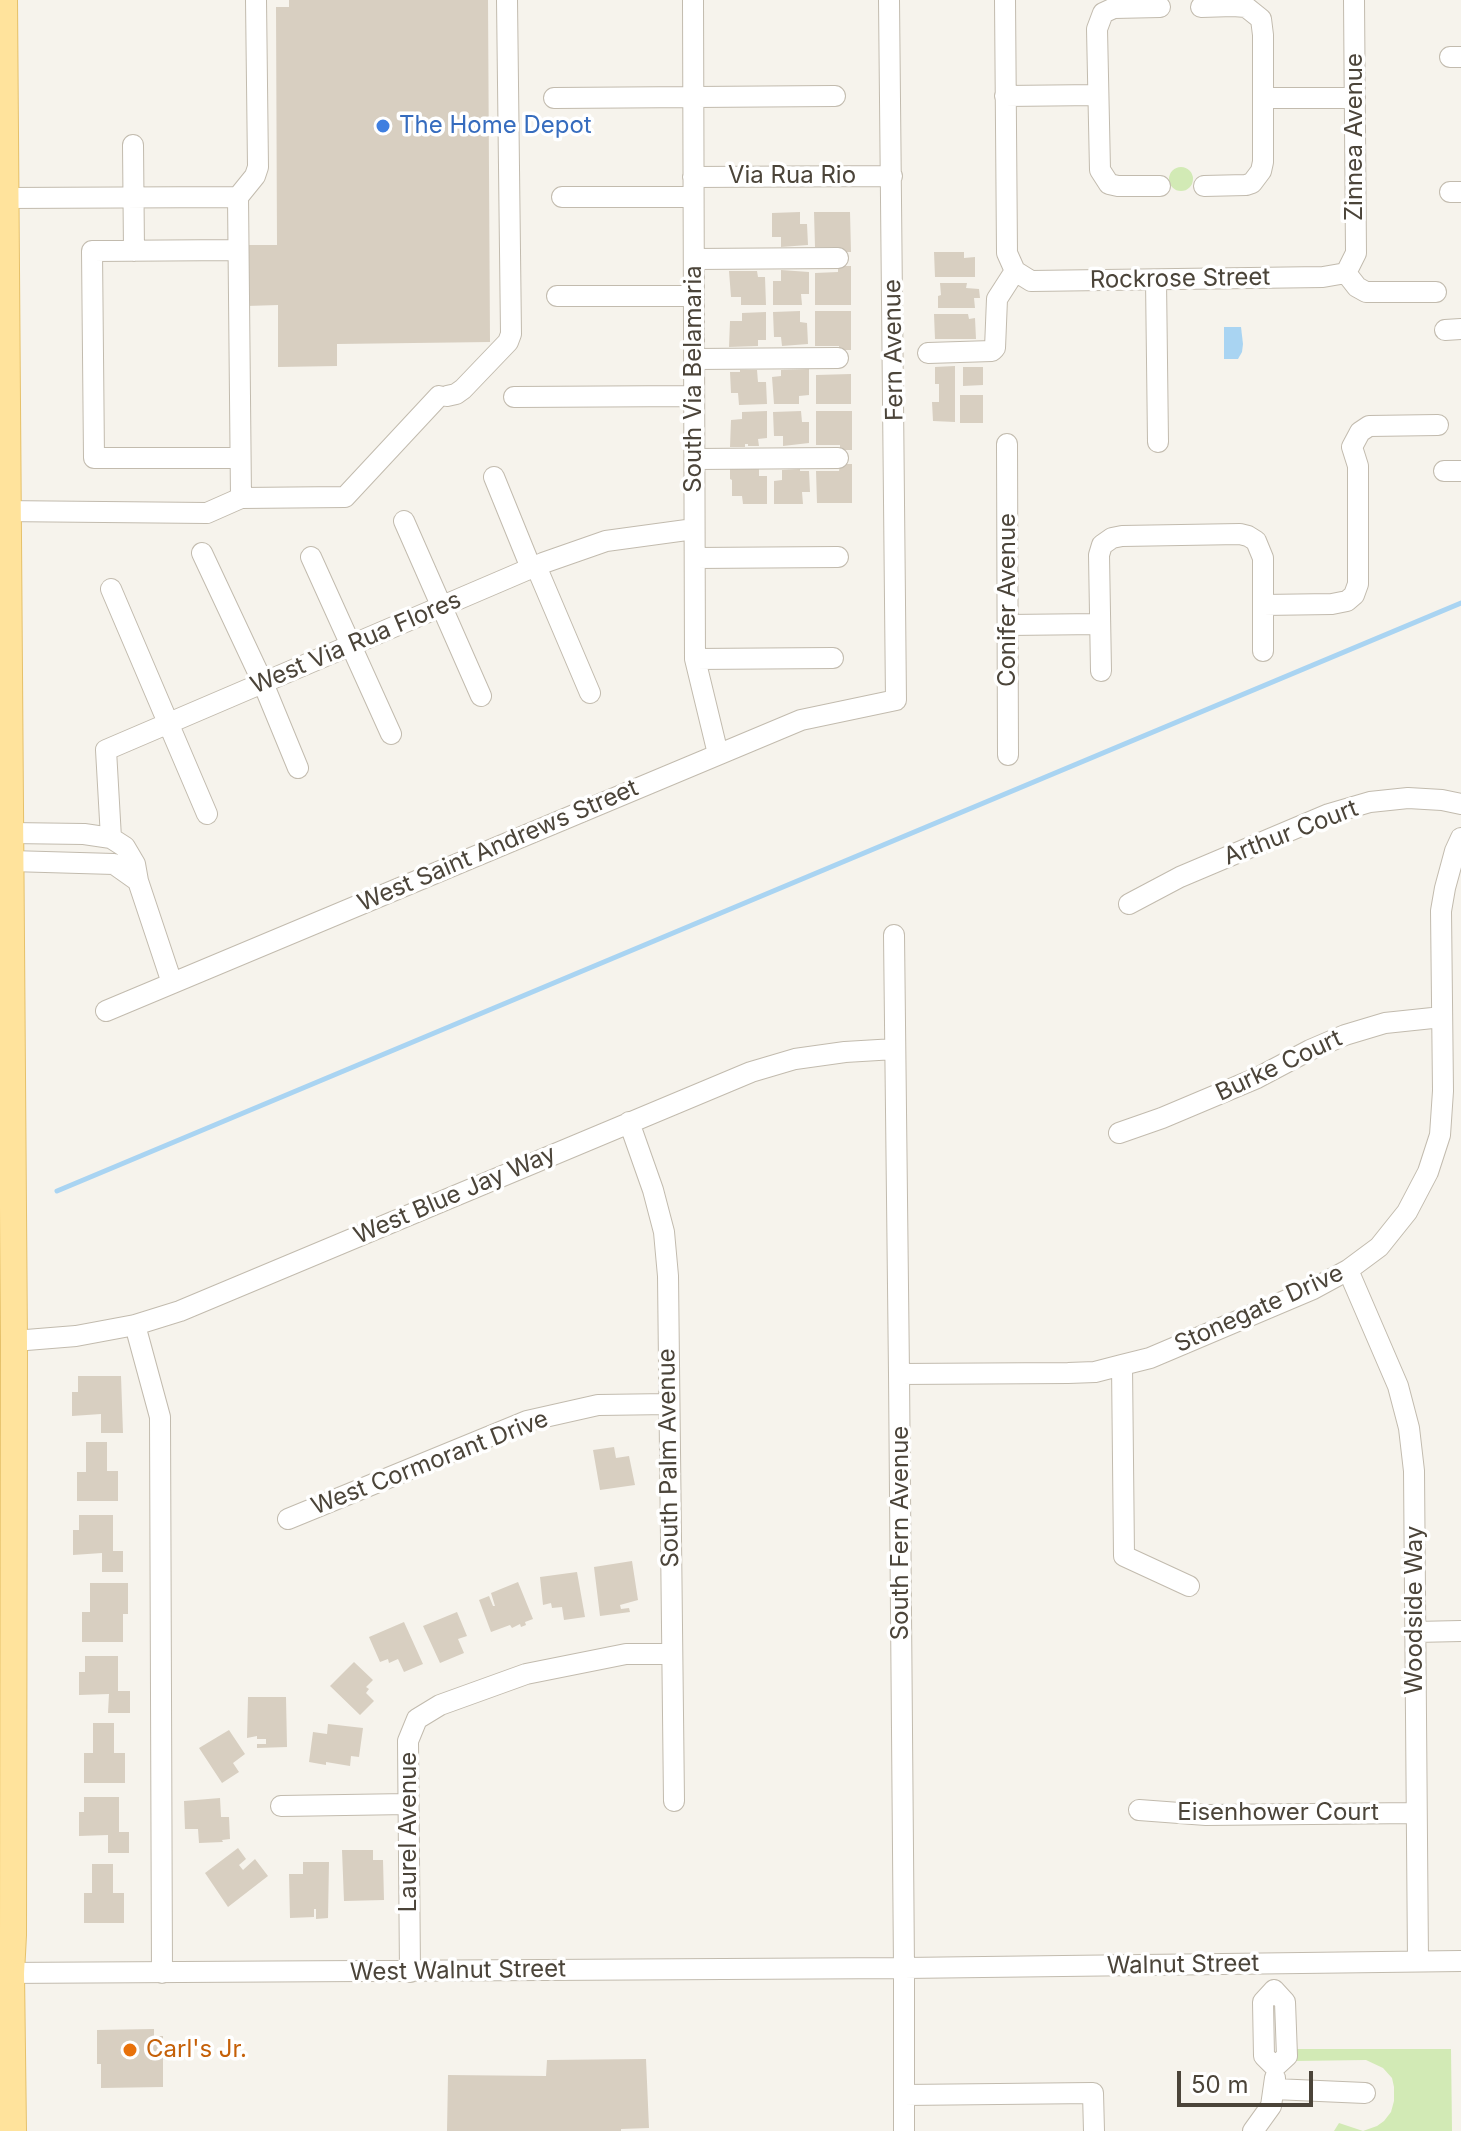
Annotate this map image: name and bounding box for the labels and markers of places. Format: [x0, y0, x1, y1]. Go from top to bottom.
place label: The Home Depot [399, 112, 592, 140]
marker: The Home Depot [374, 117, 392, 135]
place label: Carl's Jr. [146, 2036, 247, 2064]
marker: Carl's Jr. [121, 2041, 139, 2059]

